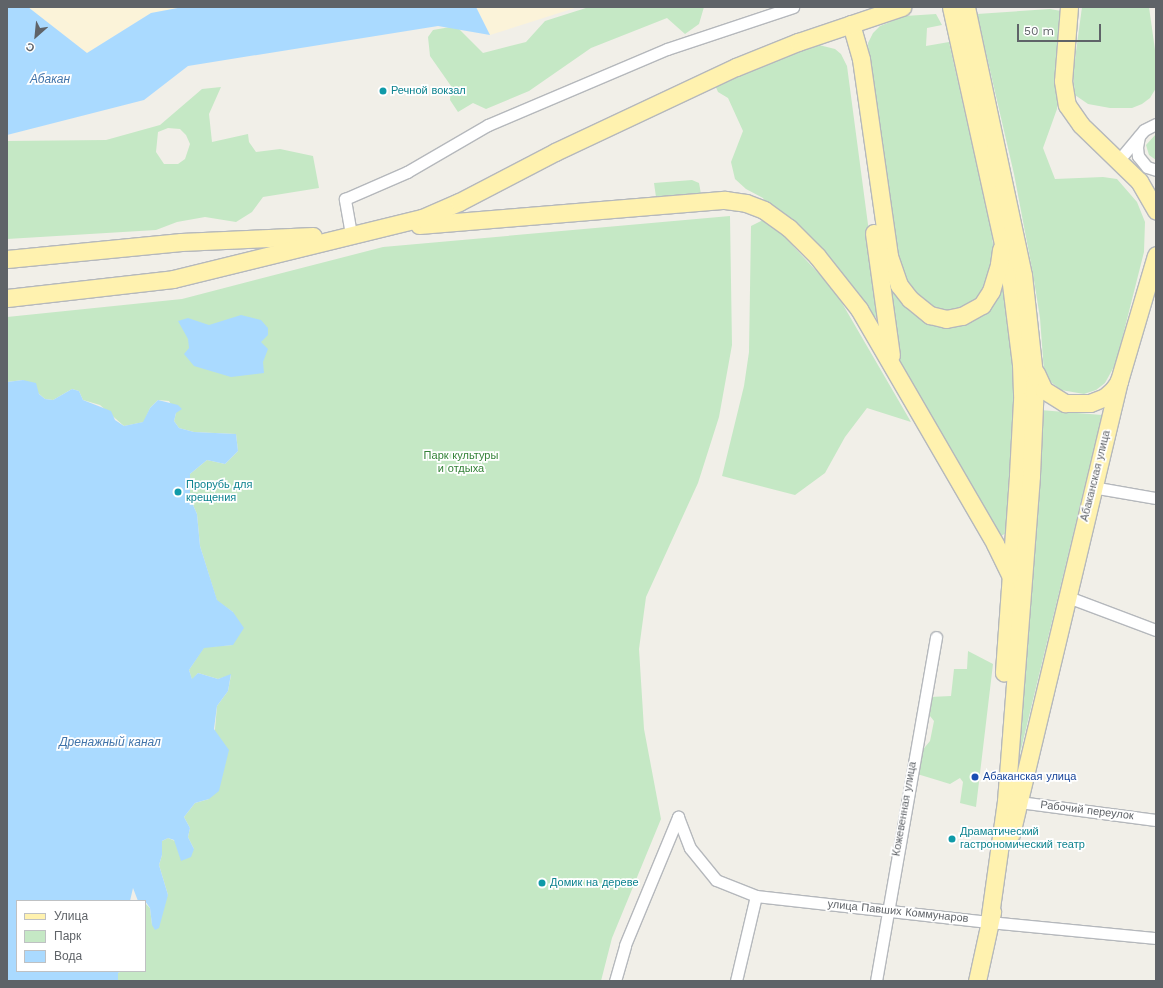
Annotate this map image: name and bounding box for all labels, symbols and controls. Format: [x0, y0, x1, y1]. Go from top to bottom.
north arrow [16, 16, 56, 56]
scale bar [1019, 16, 1103, 42]
text: 50 m [1024, 24, 1054, 38]
text: С [24, 40, 37, 55]
water label: Абакан [30, 73, 70, 87]
place label: Речной вокзал [391, 84, 466, 98]
marker: Речной вокзал [378, 86, 388, 96]
street label: Абаканская улица [1078, 429, 1114, 523]
park label: Парк культуры и отдыха [424, 450, 498, 476]
place label: Прорубь для крещения [186, 479, 252, 505]
marker: Прорубь для крещения [173, 487, 183, 497]
water label: Дренажный канал [59, 736, 161, 750]
street label: Кожевенная улица [890, 761, 920, 857]
place label: Абаканская улица [983, 770, 1076, 784]
marker: Абаканская улица [970, 772, 980, 782]
street label: Рабочий переулок [1040, 799, 1134, 823]
place label: Драматический гастрономический театр [960, 826, 1085, 852]
marker: Драматический гастрономический театр [947, 834, 957, 844]
place label: Домик на дереве [550, 876, 639, 890]
marker: Домик на дереве [537, 878, 547, 888]
street label: улица Павших Коммунаров [827, 898, 969, 926]
legend [16, 900, 146, 972]
text: Улица [54, 909, 88, 923]
text: Парк [54, 929, 81, 943]
text: Вода [54, 949, 82, 963]

